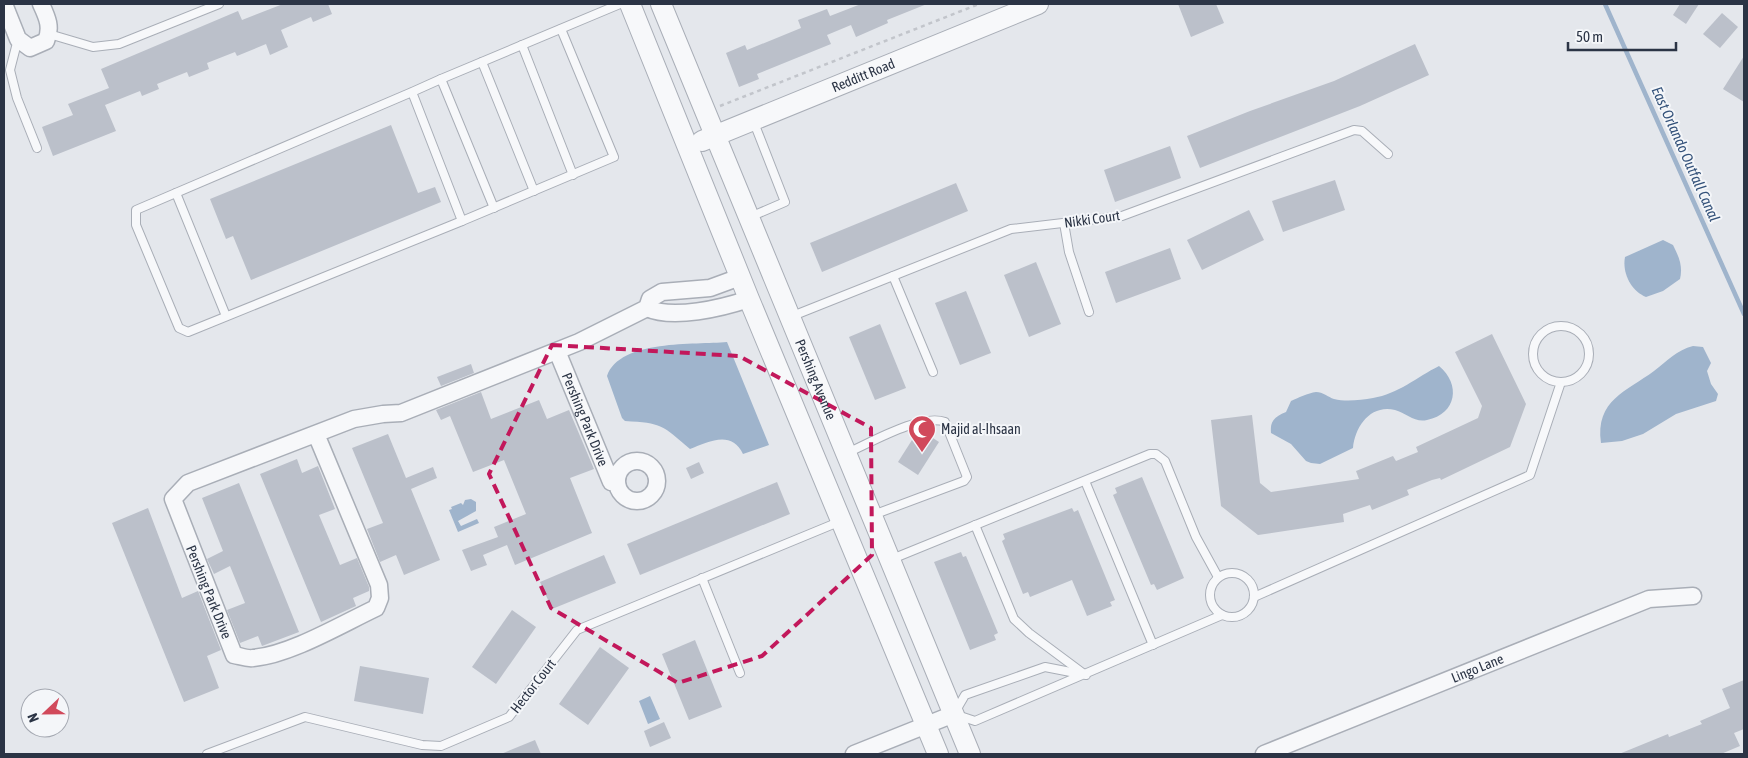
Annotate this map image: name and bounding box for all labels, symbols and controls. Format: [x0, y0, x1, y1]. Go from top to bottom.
scale bar [1568, 20, 1676, 52]
text: 50 m [1576, 28, 1603, 45]
street label: Redditt Road [829, 55, 897, 95]
water label: East Orlando Outfall Canal [1649, 84, 1723, 224]
street label: Nikki Court [1063, 207, 1121, 231]
street label: Pershing Avenue [792, 337, 839, 422]
street label: Pershing Park Drive [559, 370, 612, 468]
mosque icon: Majid al-Ihsaan [907, 414, 937, 453]
place label: Majid al-Ihsaan [941, 421, 1021, 437]
street label: Pershing Park Drive [183, 543, 235, 641]
street label: Lingo Lane [1449, 650, 1506, 686]
street label: Hector Court [507, 656, 559, 716]
north arrow [20, 688, 70, 738]
text: N [24, 711, 42, 725]

